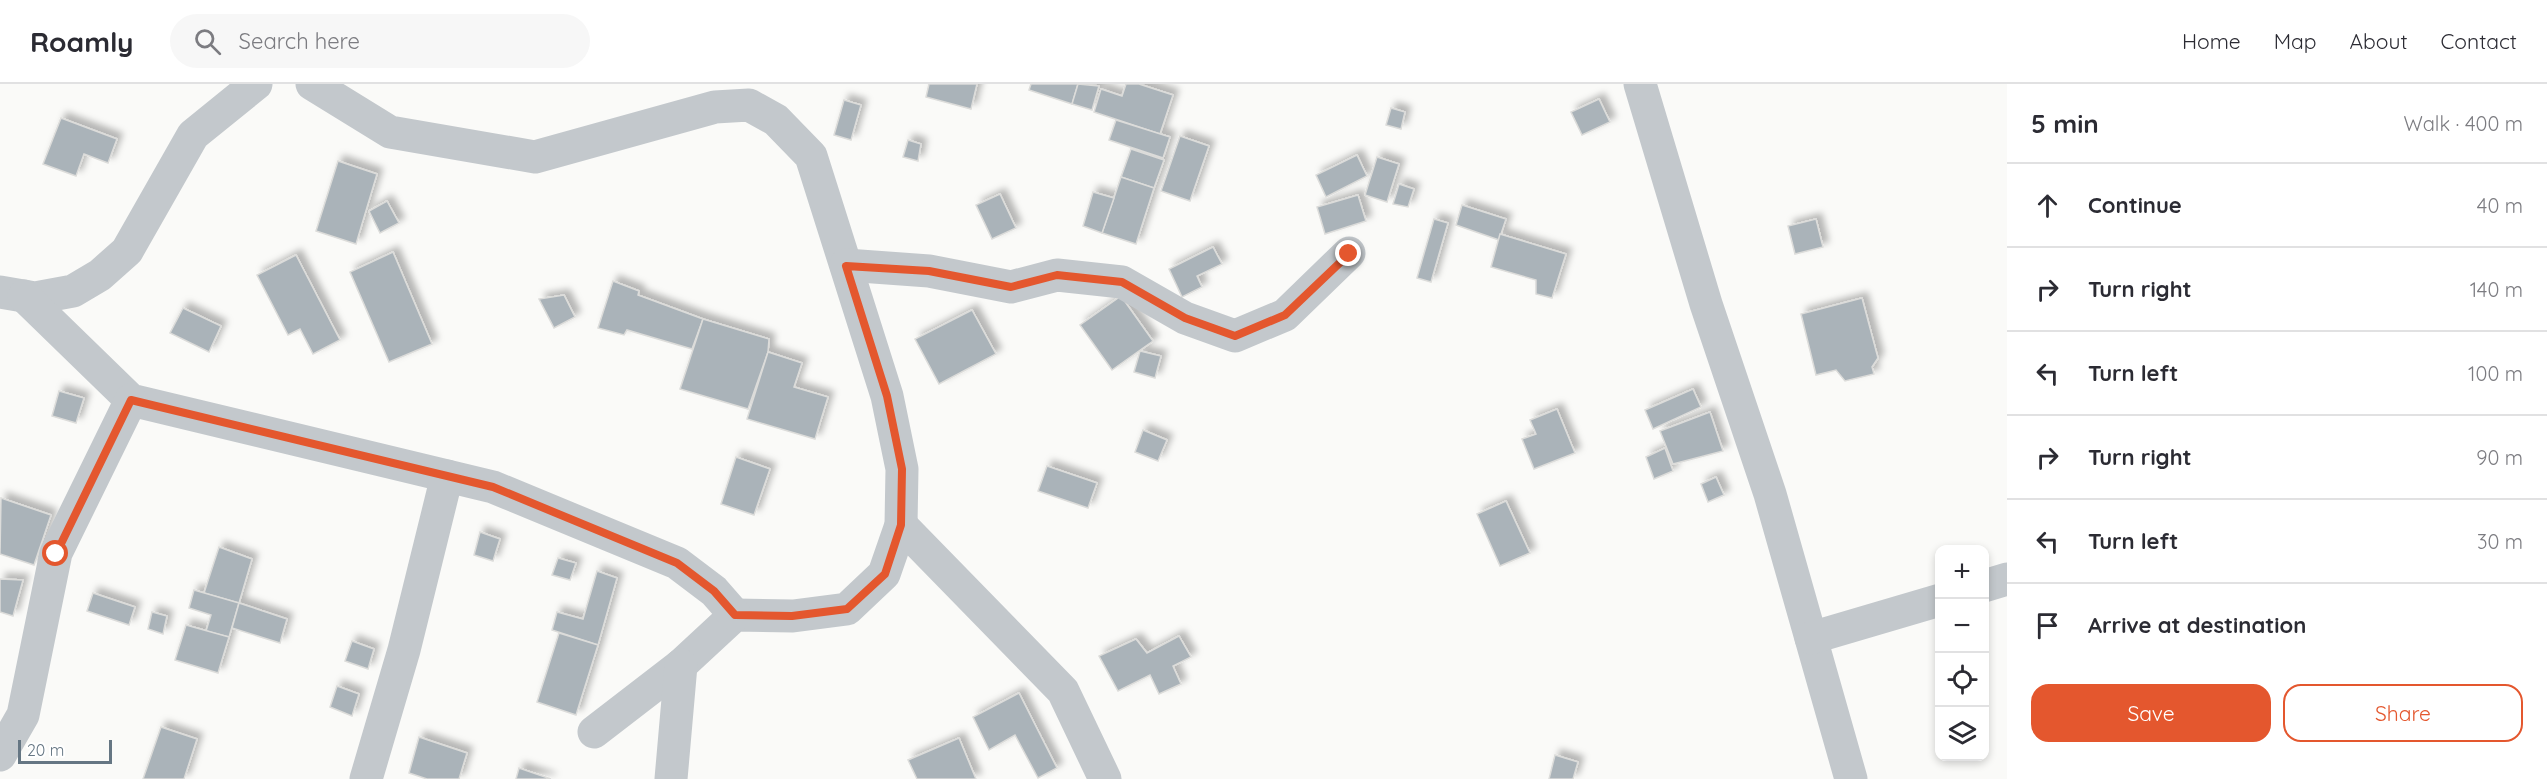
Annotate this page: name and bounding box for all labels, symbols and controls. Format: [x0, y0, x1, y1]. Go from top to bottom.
search box [170, 14, 590, 68]
text: Roamly [30, 24, 134, 59]
icon: search [191, 25, 224, 58]
text: Search here [239, 27, 360, 55]
text: Home [2182, 28, 2241, 54]
text: Map [2274, 28, 2317, 54]
text: About [2350, 28, 2408, 54]
text: Contact [2441, 28, 2517, 54]
text: 5 min [2031, 107, 2099, 140]
text: Walk · 400 m [2404, 111, 2523, 136]
icon: ahead [2031, 189, 2064, 222]
text: Continue [2088, 191, 2182, 219]
text: 40 m [2477, 193, 2523, 218]
route end [1335, 240, 1361, 266]
icon: right [2031, 273, 2064, 306]
text: Turn right [2088, 275, 2192, 303]
text: 140 m [2470, 277, 2523, 302]
icon: left [2031, 357, 2064, 390]
text: Turn left [2088, 359, 2178, 387]
text: 100 m [2468, 361, 2523, 386]
icon: right [2031, 441, 2064, 474]
text: Turn right [2088, 443, 2192, 471]
text: 90 m [2476, 445, 2523, 470]
icon: left [2031, 525, 2064, 558]
text: Turn left [2088, 527, 2178, 555]
text: 30 m [2477, 529, 2523, 554]
route start [42, 540, 68, 566]
map controls [1935, 545, 1989, 761]
button: + [1935, 545, 1989, 599]
button: − [1935, 599, 1989, 653]
icon: arrive [2031, 609, 2064, 642]
text: Arrive at destination [2088, 611, 2306, 639]
button: locate [1935, 653, 1989, 707]
button: Save [2031, 684, 2271, 742]
button: Share [2283, 684, 2523, 742]
button: layers [1935, 707, 1989, 761]
scale bar [18, 737, 112, 764]
text: 20 m [27, 740, 64, 760]

